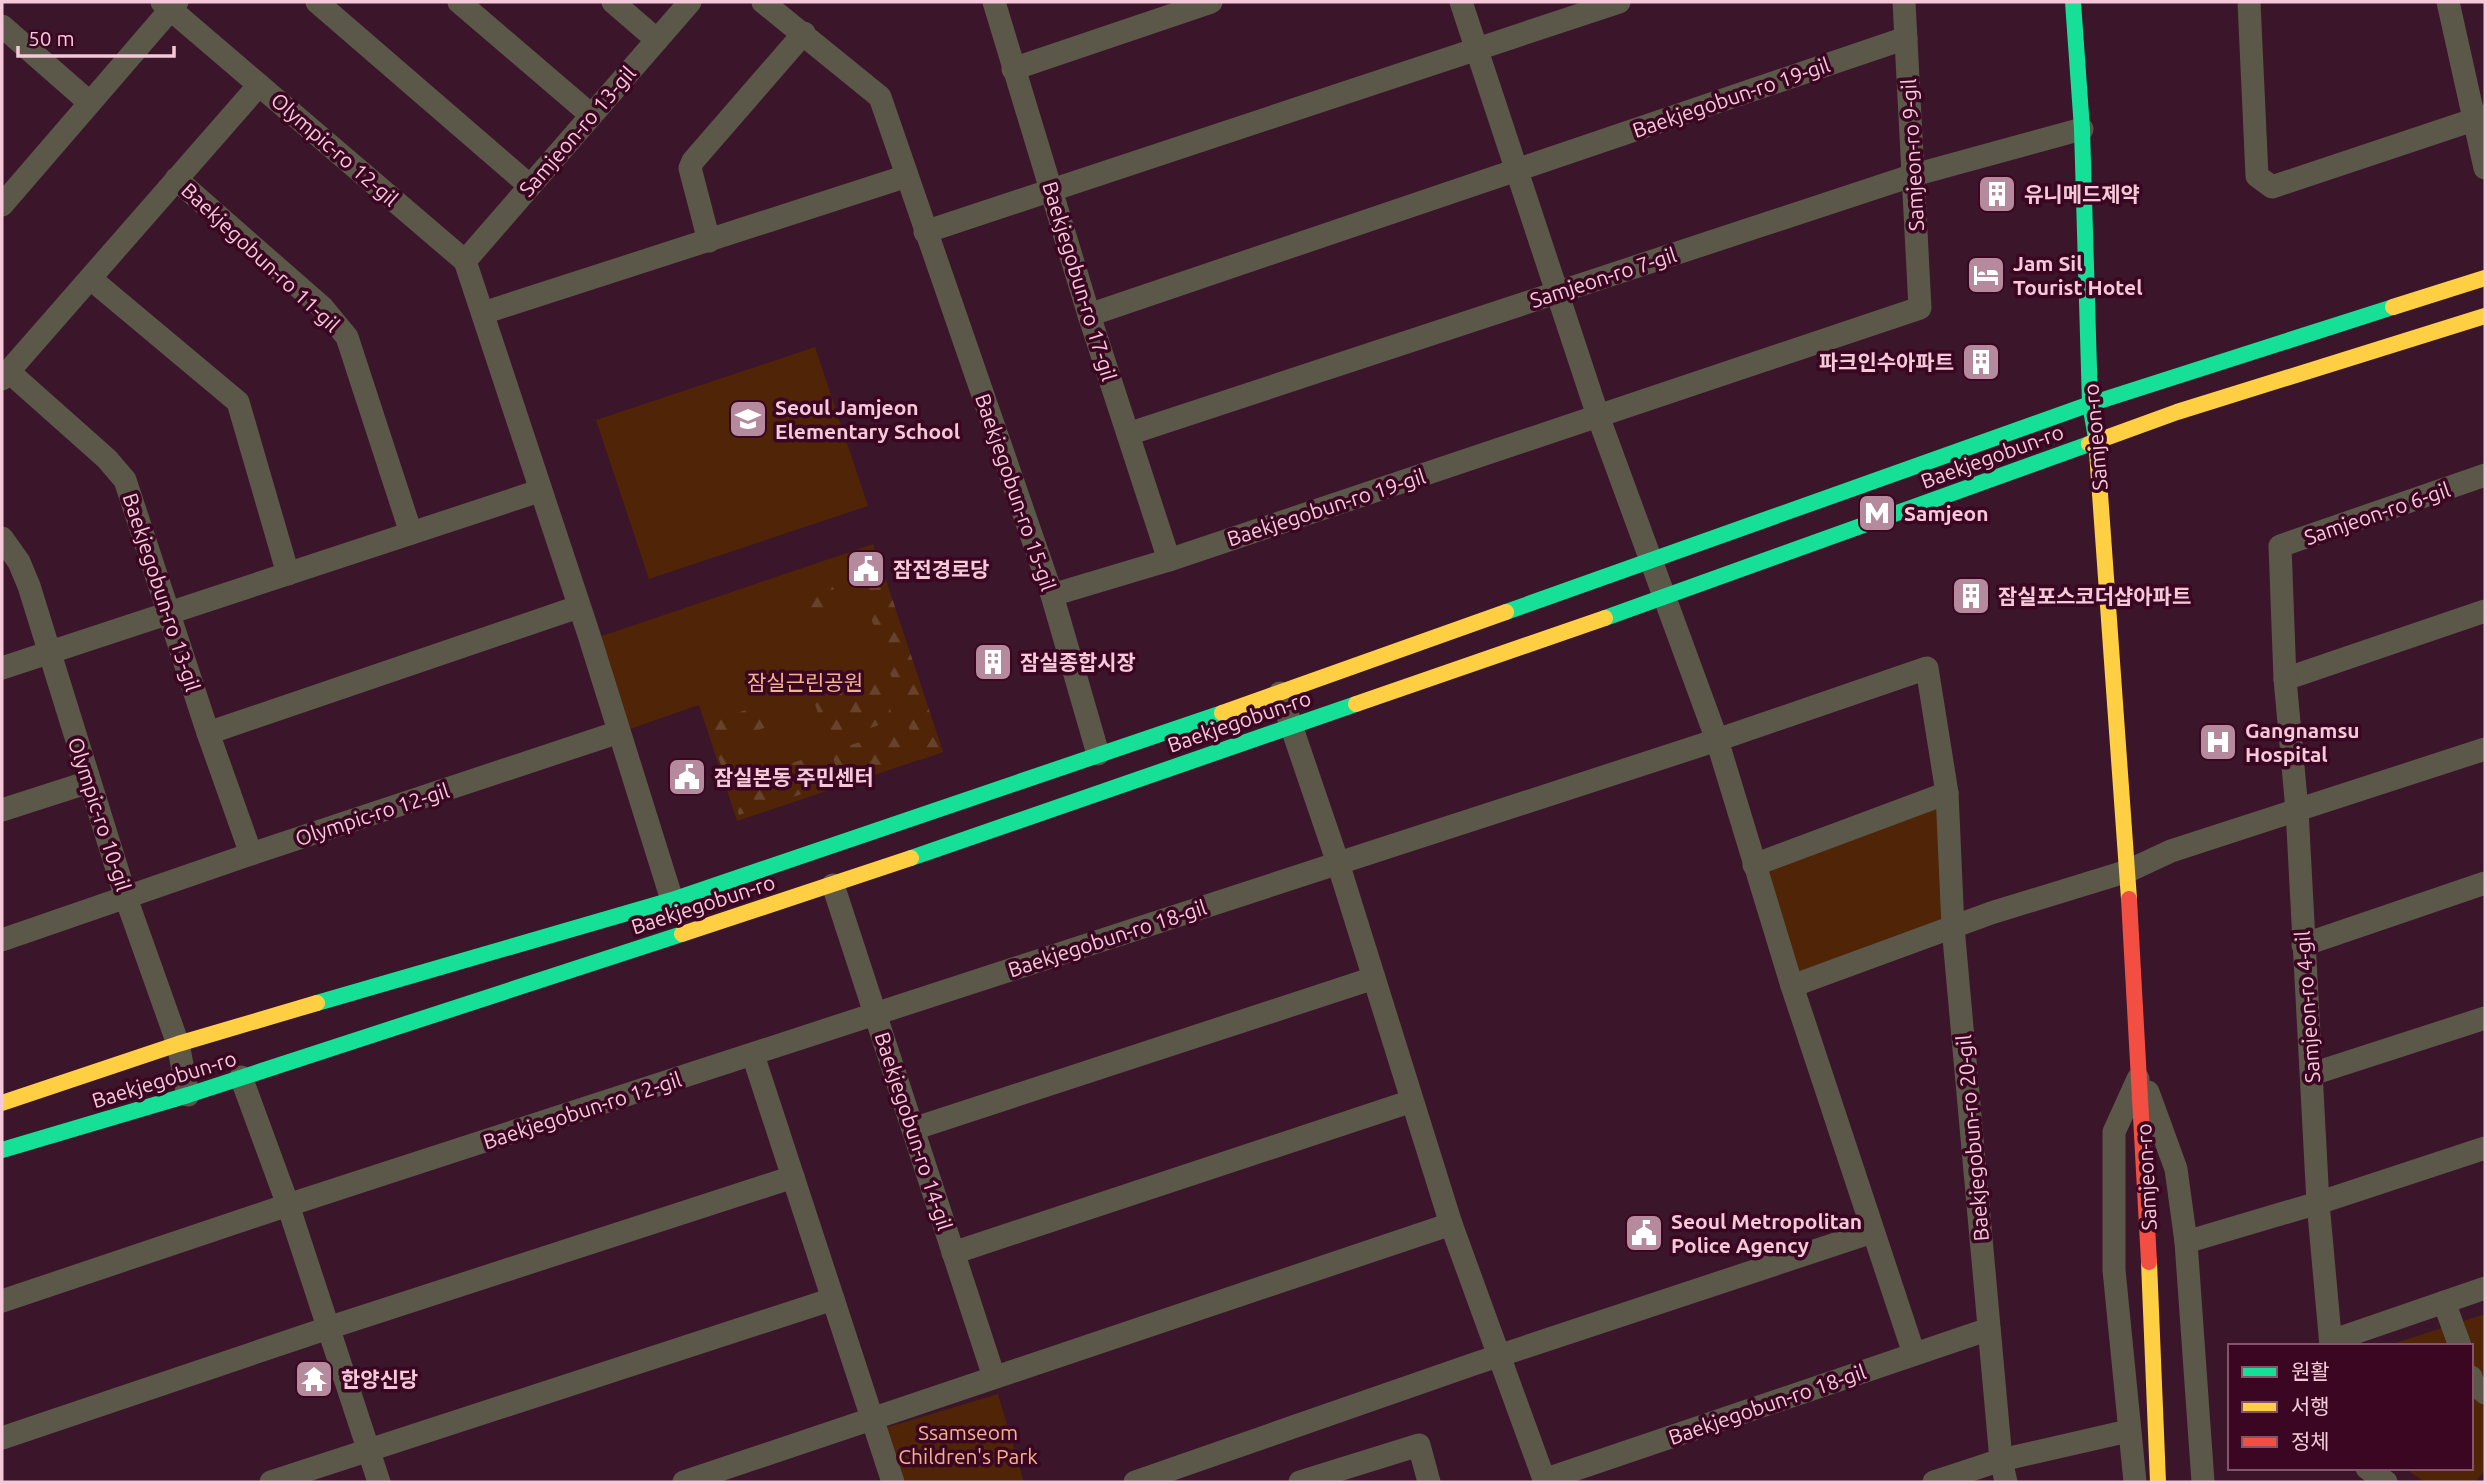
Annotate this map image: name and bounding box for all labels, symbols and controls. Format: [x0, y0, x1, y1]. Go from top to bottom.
scale bar [18, 14, 173, 58]
text: 50 m [28, 26, 75, 50]
street label: Baekjegobun-ro 19-gil [1629, 52, 1833, 142]
street label: Samjeon-ro 13-gil [514, 61, 640, 201]
street label: Samjeon-ro 9-gil [1896, 78, 1928, 232]
street label: Olympic-ro 12-gil [267, 87, 403, 211]
building icon: 유니메드제약 [1976, 173, 2018, 215]
street label: Baekjegobun-ro 11-gil [177, 178, 345, 336]
street label: Baekjegobun-ro 17-gil [1038, 178, 1122, 384]
place label: 유니메드제약 [2024, 182, 2140, 206]
street label: Samjeon-ro 7-gil [1527, 242, 1679, 312]
place label: Jam Sil Tourist Hotel [2013, 251, 2143, 299]
hotel icon: Jam Sil Tourist Hotel [1965, 254, 2007, 296]
building icon: 파크인수아파트 [1960, 341, 2002, 383]
place label: 파크인수아파트 [1819, 350, 1954, 374]
street label: Samjeon-ro [2078, 383, 2112, 491]
street label: Baekjegobun-ro 15-gil [971, 390, 1061, 594]
place label: Seoul Jamjeon Elementary School [775, 395, 960, 443]
school or university icon: Seoul Jamjeon Elementary School [727, 398, 769, 440]
street label: Baekjegobun-ro [1917, 419, 2067, 493]
street label: Baekjegobun-ro 19-gil [1224, 464, 1428, 550]
street label: Samjeon-ro 6-gil [2301, 477, 2453, 549]
street label: Baekjegobun-ro 13-gil [119, 490, 205, 694]
metro station icon: Samjeon [1856, 492, 1898, 534]
place label: Samjeon [1904, 501, 1989, 525]
public building icon: 잠전경로당 [845, 548, 887, 590]
place label: 잠전경로당 [893, 557, 990, 581]
building icon: 잠실포스코더샵아파트 [1950, 575, 1992, 617]
place label: 잠실포스코더샵아파트 [1998, 584, 2191, 608]
building icon: 잠실종합시장 [972, 641, 1014, 683]
place label: 잠실종합시장 [1020, 650, 1136, 674]
park label: 잠실근린공원 [747, 670, 863, 694]
street label: Baekjegobun-ro [1164, 685, 1314, 757]
place label: Gangnamsu Hospital [2245, 718, 2360, 766]
hospital icon: Gangnamsu Hospital [2197, 721, 2239, 763]
street label: Olympic-ro 10-gil [64, 734, 136, 894]
public building icon: 잠실본동 주민센터 [666, 756, 708, 798]
place label: 잠실본동 주민센터 [714, 765, 874, 789]
street label: Olympic-ro 12-gil [292, 778, 452, 850]
street label: Baekjegobun-ro [628, 869, 778, 939]
street label: Baekjegobun-ro 18-gil [1005, 895, 1209, 981]
street label: Samjeon-ro 4-gil [2290, 930, 2324, 1084]
street label: Baekjegobun-ro 14-gil [871, 1029, 957, 1233]
street label: Baekjegobun-ro 20-gil [1951, 1034, 1993, 1242]
street label: Baekjegobun-ro [89, 1046, 239, 1112]
street label: Baekjegobun-ro 12-gil [480, 1067, 684, 1153]
street label: Samjeon-ro [2131, 1123, 2161, 1231]
place label: Seoul Metropolitan Police Agency [1671, 1209, 1862, 1257]
public building icon: Seoul Metropolitan Police Agency [1623, 1212, 1665, 1254]
legend [2228, 1344, 2473, 1470]
temple icon: 한양신당 [293, 1358, 335, 1400]
street label: Baekjegobun-ro 18-gil [1665, 1359, 1869, 1449]
text: 원활 [2291, 1359, 2330, 1383]
place label: 한양신당 [341, 1367, 418, 1391]
text: 서행 [2291, 1394, 2330, 1418]
park label: Ssamseom Children's Park [898, 1420, 1038, 1468]
text: 정체 [2291, 1429, 2330, 1453]

